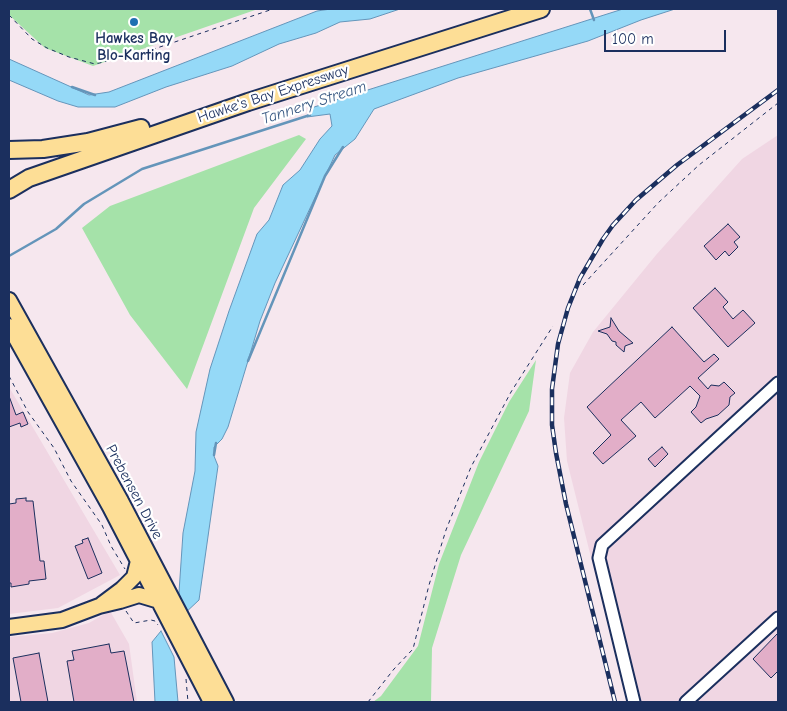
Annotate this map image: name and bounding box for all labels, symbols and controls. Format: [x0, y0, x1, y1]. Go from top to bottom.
marker: Hawkes Bay Blo-Karting [128, 16, 140, 28]
scale bar [607, 20, 730, 52]
place label: Hawkes Bay Blo-Karting [95, 30, 173, 65]
text: 100 m [612, 30, 654, 48]
street label: Hawke's Bay Expressway [195, 61, 351, 127]
water label: Tannery Stream [259, 77, 369, 129]
street label: Prebensen Drive [101, 442, 167, 542]

